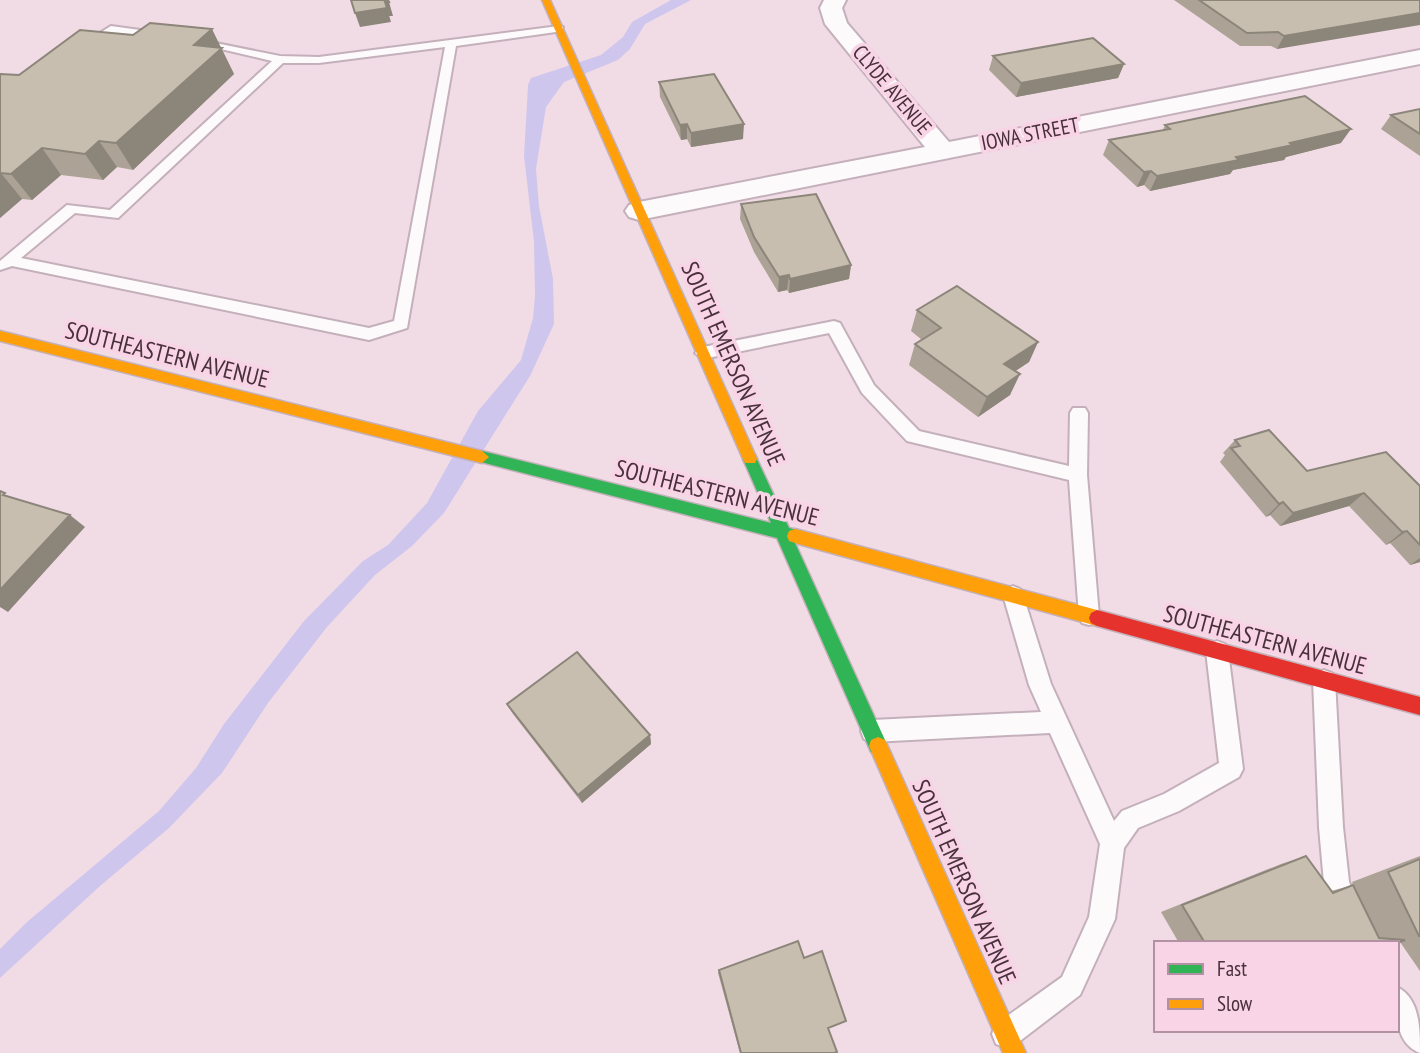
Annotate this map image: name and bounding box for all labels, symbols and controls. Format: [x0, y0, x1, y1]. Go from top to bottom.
street label: CLYDE AVENUE [847, 39, 938, 140]
street label: IOWA STREET [979, 111, 1082, 156]
street label: SOUTH EMERSON AVENUE [674, 257, 792, 471]
street label: SOUTHEASTERN AVENUE [62, 314, 272, 395]
street label: SOUTHEASTERN AVENUE [612, 452, 822, 533]
street label: SOUTHEASTERN AVENUE [1160, 598, 1370, 682]
street label: SOUTH EMERSON AVENUE [905, 775, 1023, 989]
legend [1154, 941, 1399, 1032]
text: Fast [1217, 955, 1247, 982]
text: Slow [1217, 990, 1253, 1017]

